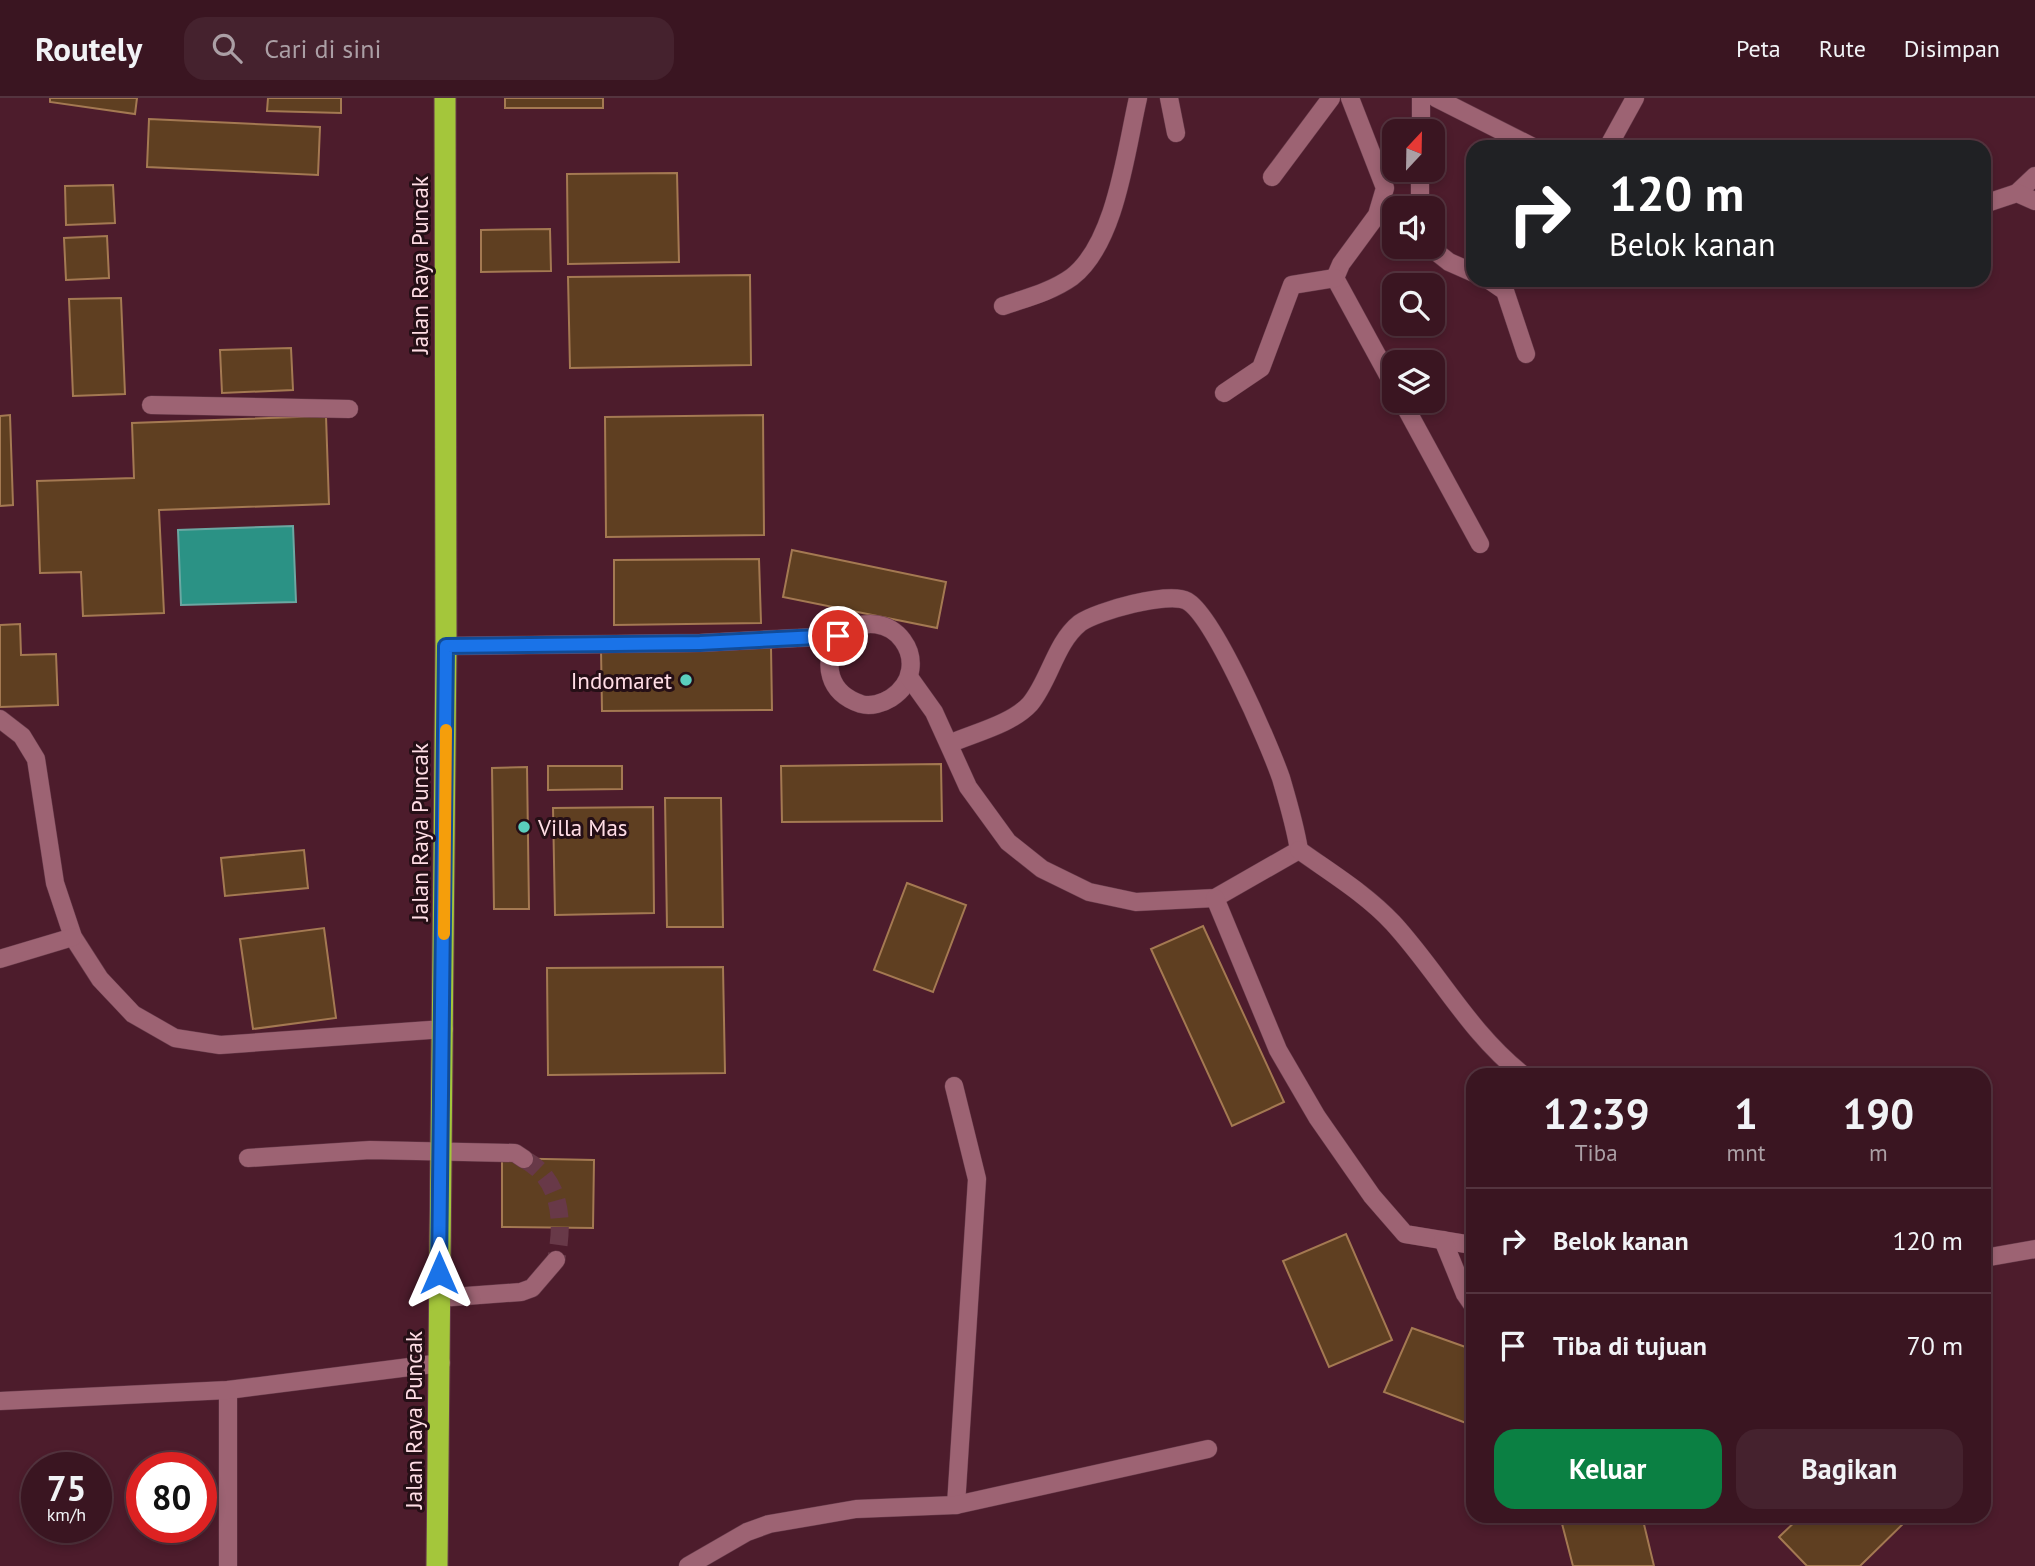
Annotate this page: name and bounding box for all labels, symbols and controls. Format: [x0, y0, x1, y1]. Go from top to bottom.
search box [184, 17, 674, 80]
text: Routely [35, 27, 142, 70]
icon: search [208, 29, 246, 67]
text: Cari di sini [264, 32, 381, 65]
text: Peta [1736, 33, 1781, 64]
text: Rute [1819, 33, 1866, 64]
text: Disimpan [1904, 33, 2000, 64]
north arrow [1382, 119, 1446, 182]
map controls [1382, 119, 1445, 413]
text: 120 m [1609, 161, 1744, 225]
icon: right [1494, 168, 1585, 259]
street label: Jalan Raya Puncak [405, 176, 434, 355]
button: sound [1382, 196, 1445, 259]
text: Belok kanan [1609, 223, 1775, 265]
button: search [1382, 273, 1445, 336]
button: layers [1382, 350, 1445, 413]
pin [808, 606, 868, 666]
icon: arrive [819, 617, 857, 655]
place label: Indomaret [571, 666, 672, 695]
marker: Indomaret [678, 672, 694, 688]
street label: Jalan Raya Puncak [405, 743, 434, 922]
place label: Villa Mas [537, 813, 628, 842]
marker: Villa Mas [516, 819, 532, 835]
text: 12:39 [1543, 1086, 1650, 1141]
text: 1 [1734, 1086, 1758, 1141]
text: 190 [1843, 1086, 1914, 1141]
text: Tiba [1575, 1138, 1618, 1167]
text: mnt [1727, 1138, 1766, 1167]
text: m [1869, 1138, 1888, 1167]
icon: right [1494, 1222, 1532, 1260]
text: Belok kanan [1553, 1224, 1689, 1257]
text: 120 m [1892, 1224, 1963, 1257]
position arrow [402, 1236, 476, 1310]
icon: arrive [1494, 1327, 1532, 1365]
text: Tiba di tujuan [1553, 1329, 1707, 1362]
text: 70 m [1907, 1329, 1963, 1362]
street label: Jalan Raya Puncak [399, 1331, 428, 1510]
button: Keluar [1494, 1429, 1722, 1509]
button: Bagikan [1736, 1429, 1963, 1509]
speed limit sign: 80 [126, 1452, 217, 1543]
text: 75 [47, 1465, 86, 1511]
text: km/h [47, 1503, 86, 1526]

